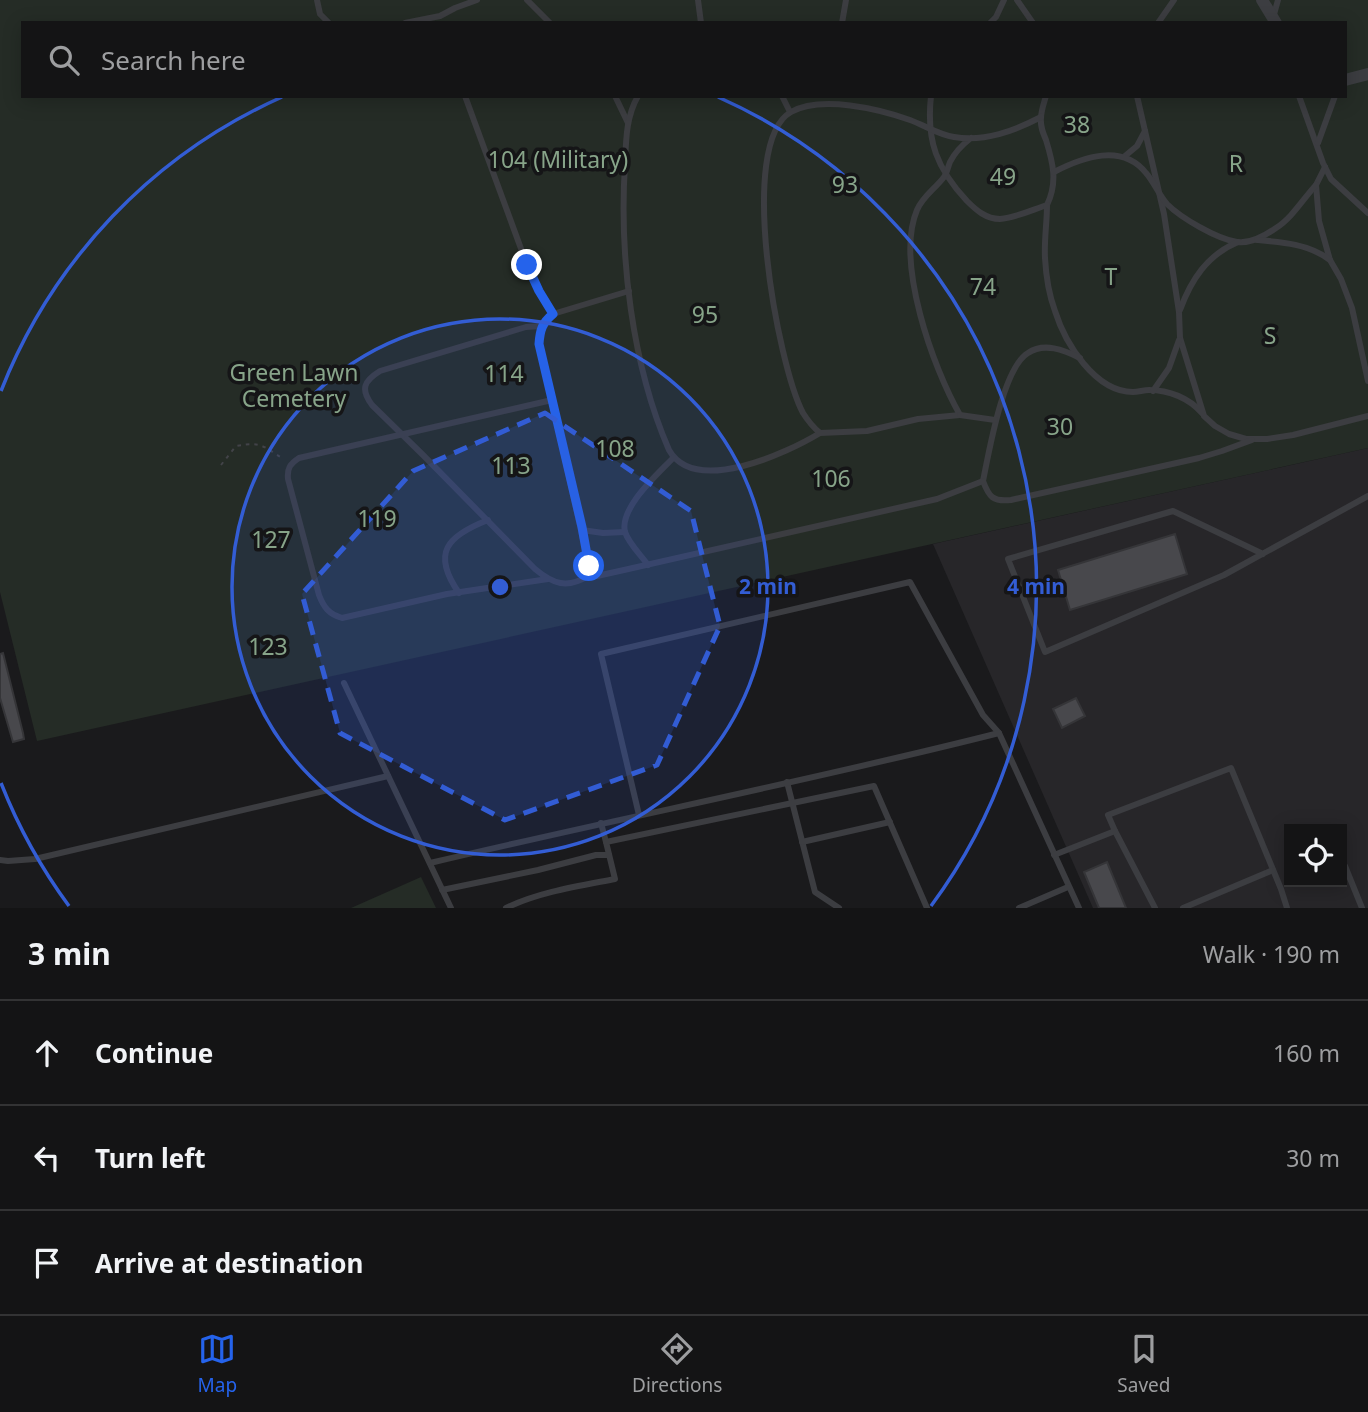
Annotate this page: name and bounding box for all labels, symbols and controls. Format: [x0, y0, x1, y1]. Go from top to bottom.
search box [21, 21, 1347, 98]
icon: search [45, 41, 83, 79]
text: Search here [101, 42, 246, 78]
park label: 38 [1064, 108, 1090, 140]
park label: 104 (Military) [488, 143, 628, 175]
park label: R [1229, 147, 1243, 179]
park label: 49 [990, 160, 1016, 192]
park label: 93 [832, 168, 858, 200]
route end [511, 249, 542, 280]
park label: T [1105, 260, 1118, 292]
park label: 74 [970, 270, 996, 302]
park label: 95 [692, 298, 718, 330]
park label: S [1264, 319, 1276, 351]
park label: Green Lawn Cemetery [229, 356, 359, 414]
park label: 114 [484, 357, 524, 389]
park label: 30 [1047, 410, 1073, 442]
park label: 108 [595, 432, 635, 464]
park label: 113 [491, 449, 531, 481]
park label: 106 [811, 462, 851, 494]
park label: 119 [357, 502, 397, 534]
park label: 127 [251, 523, 291, 555]
route start [573, 550, 604, 581]
text: 2 min [739, 572, 797, 600]
text: 4 min [1007, 572, 1065, 600]
centre of rings [488, 575, 512, 599]
park label: 123 [248, 630, 288, 662]
map controls [1284, 824, 1347, 887]
button: locate [1284, 824, 1347, 887]
text: 3 min [28, 933, 111, 974]
text: Walk · 190 m [1203, 938, 1340, 970]
icon: ahead [28, 1034, 66, 1072]
text: Continue [95, 1035, 213, 1071]
text: 160 m [1273, 1037, 1340, 1069]
icon: left [28, 1139, 66, 1177]
text: Turn left [95, 1140, 206, 1176]
text: 30 m [1286, 1142, 1340, 1174]
icon: arrive [28, 1244, 66, 1282]
text: Arrive at destination [95, 1245, 364, 1281]
tab: Map [198, 1330, 237, 1398]
tab: Directions [632, 1330, 722, 1398]
tab: Saved [1117, 1330, 1170, 1398]

